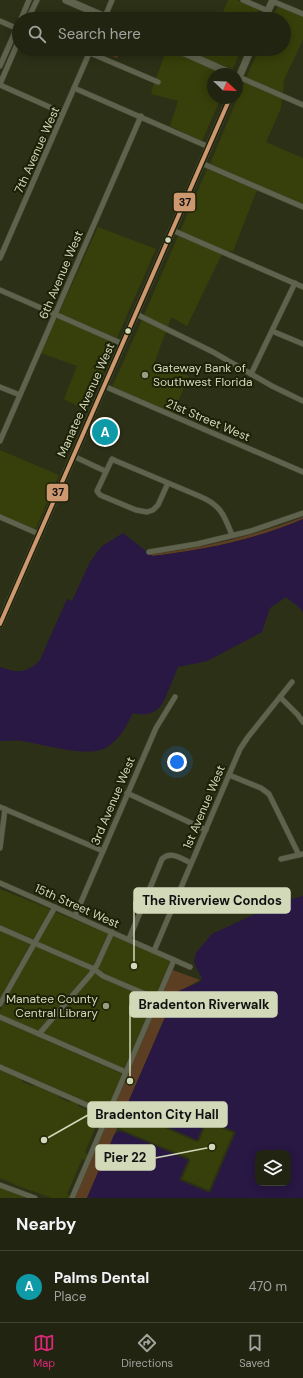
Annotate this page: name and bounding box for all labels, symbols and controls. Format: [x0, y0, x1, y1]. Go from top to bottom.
search box [12, 12, 291, 56]
icon: search [26, 23, 48, 45]
text: Search here [58, 24, 141, 44]
north arrow [207, 68, 243, 104]
street label: 7th Avenue West [11, 104, 63, 196]
line badge: 37 [173, 192, 196, 212]
text: 37 [179, 195, 191, 209]
street label: 6th Avenue West [35, 228, 87, 322]
unlabelled marker [163, 235, 173, 245]
unlabelled marker [123, 326, 133, 336]
street label: Manatee Avenue West [54, 341, 118, 459]
place label: Gateway Bank of Southwest Florida [153, 360, 253, 390]
marker: Gateway Bank of Southwest Florida [140, 370, 150, 380]
street label: 21st Street West [164, 395, 253, 445]
pin: A [92, 417, 118, 447]
line badge: 37 [46, 483, 69, 502]
text: 37 [52, 485, 64, 499]
your location [167, 752, 187, 772]
street label: 3rd Avenue West [87, 754, 139, 848]
street label: 1st Avenue West [179, 762, 229, 851]
street label: 15th Street West [32, 880, 122, 932]
callout: The Riverview Condos [134, 888, 290, 913]
text: The Riverview Condos [142, 892, 282, 909]
place label: Manatee County Central Library [6, 991, 98, 1021]
callout: Bradenton Riverwalk [130, 992, 277, 1017]
text: Bradenton Riverwalk [139, 996, 270, 1013]
marker: Manatee County Central Library [101, 1001, 111, 1011]
callout: Bradenton City Hall [88, 1102, 227, 1127]
text: Bradenton City Hall [95, 1106, 219, 1123]
callout: Pier 22 [96, 1145, 155, 1170]
text: Pier 22 [104, 1149, 146, 1166]
map controls [255, 1150, 291, 1186]
button: layers [255, 1150, 291, 1186]
text: Nearby [16, 1213, 76, 1235]
text: Palms Dental [54, 1268, 149, 1288]
text: A [24, 1278, 34, 1295]
text: 470 m [248, 1278, 287, 1295]
text: Place [54, 1288, 86, 1305]
tab: Map [33, 1332, 55, 1370]
tab: Directions [121, 1332, 173, 1370]
tab: Saved [239, 1332, 270, 1370]

